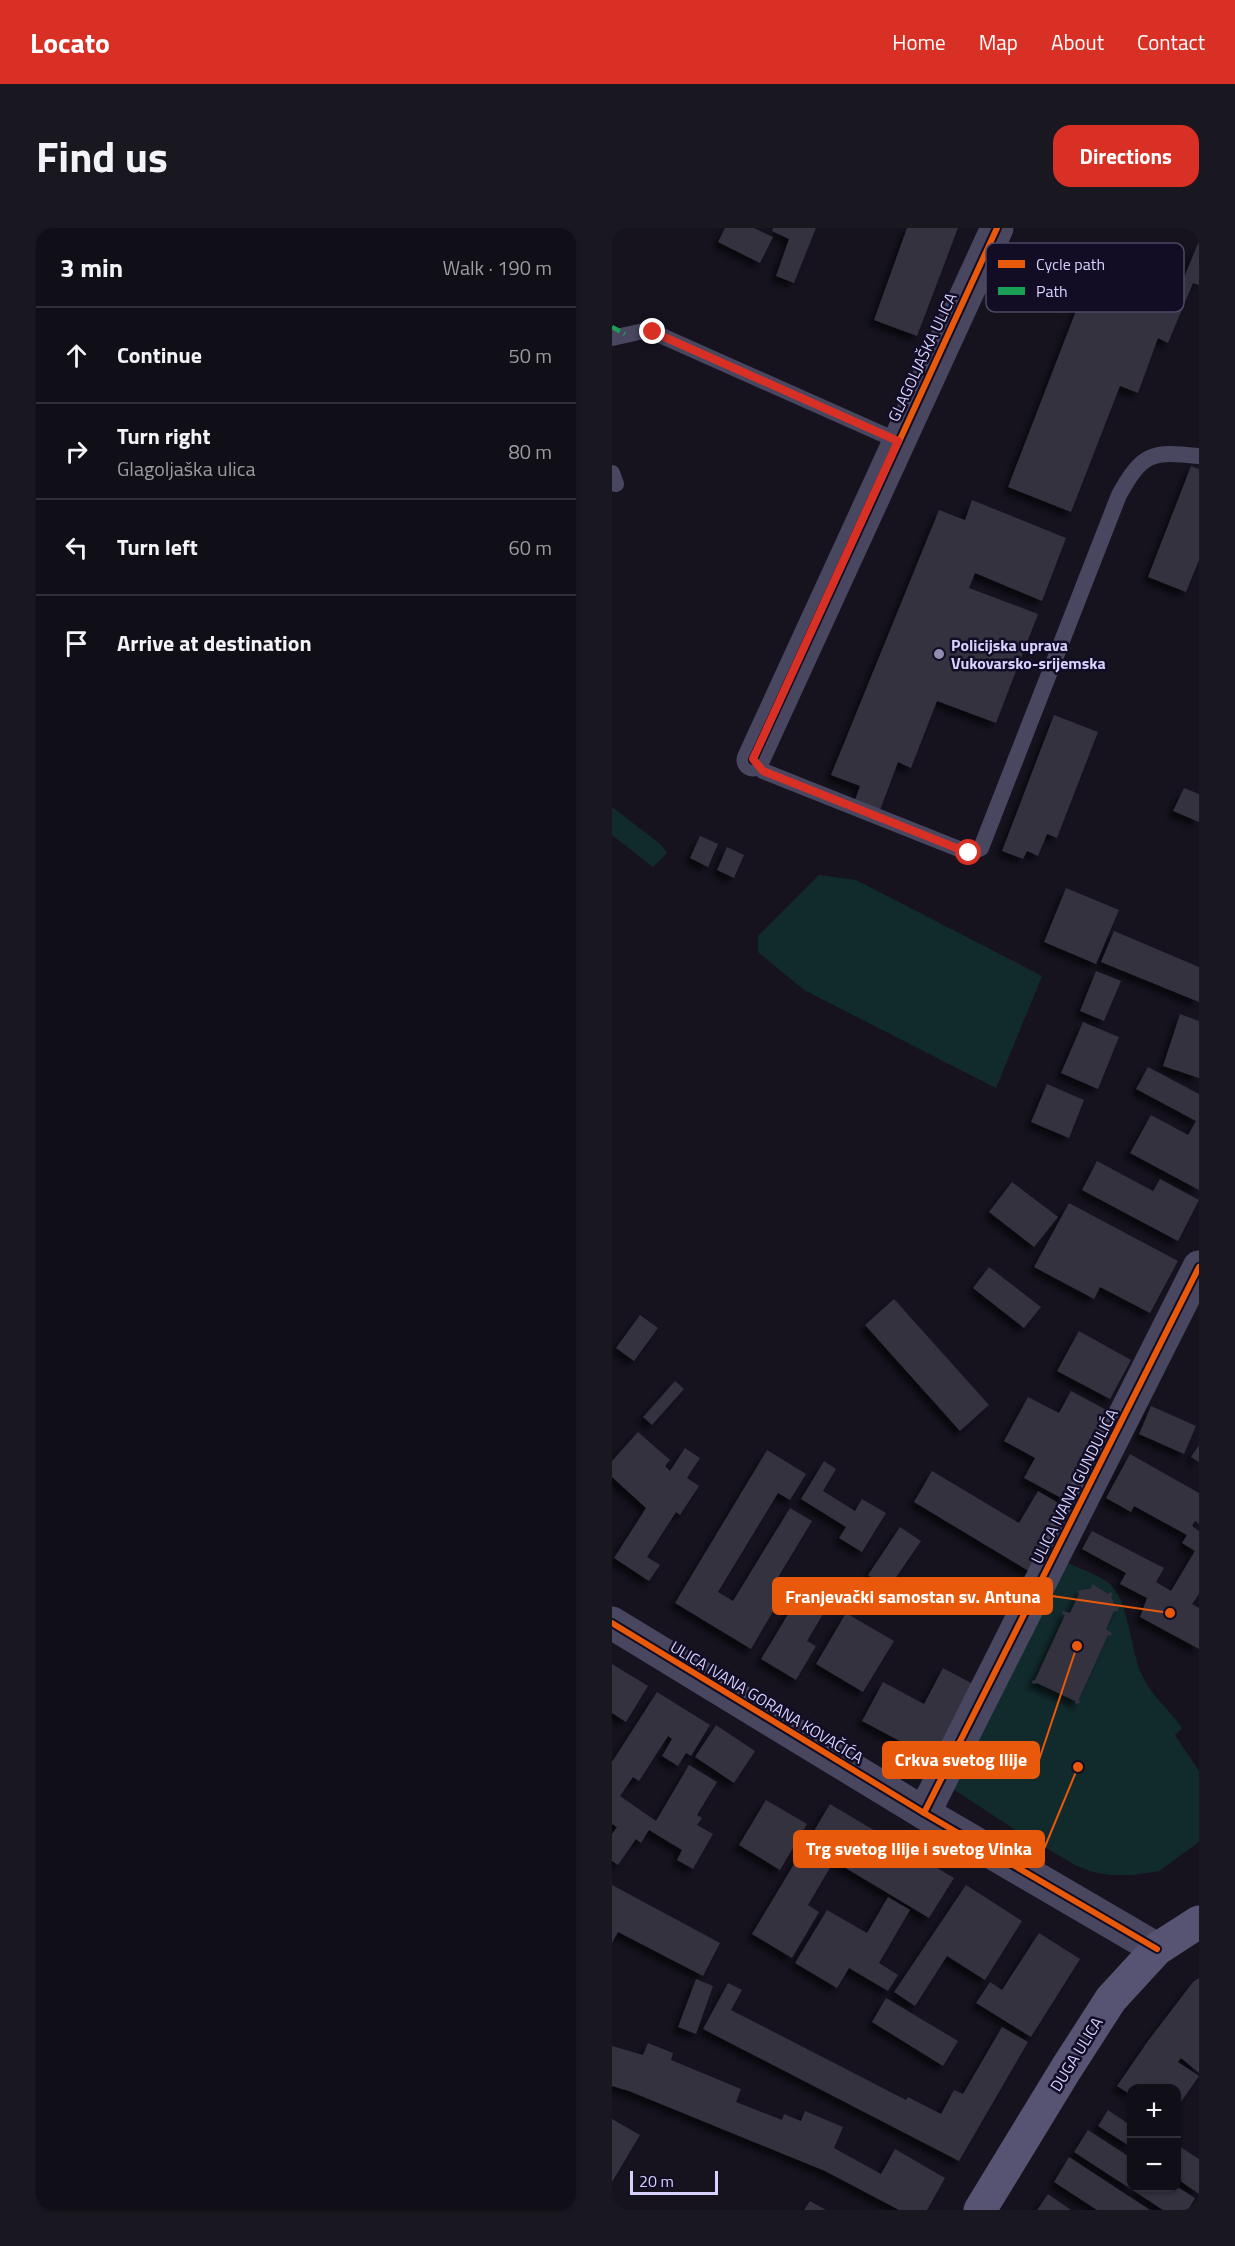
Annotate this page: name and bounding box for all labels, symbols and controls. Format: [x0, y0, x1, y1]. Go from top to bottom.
text: Locato [30, 21, 110, 64]
text: Home [892, 26, 946, 58]
text: Map [979, 26, 1018, 58]
text: About [1051, 26, 1104, 58]
text: Contact [1137, 26, 1205, 58]
text: Find us [36, 124, 168, 188]
button: Directions [1053, 125, 1199, 187]
legend [986, 243, 1184, 312]
text: 3 min [60, 248, 123, 287]
text: Walk · 190 m [443, 252, 552, 283]
text: Cycle path [1036, 252, 1105, 276]
text: Path [1036, 279, 1068, 303]
street label: GLAGOLJAŠKA ULICA [882, 288, 963, 425]
route end [639, 318, 665, 344]
text: Continue [117, 338, 202, 372]
icon: ahead [60, 339, 93, 372]
text: 50 m [508, 340, 552, 371]
text: Turn right [117, 419, 211, 453]
icon: right [60, 435, 93, 468]
text: 80 m [508, 436, 552, 467]
text: Glagoljaška ulica [117, 453, 255, 484]
text: Turn left [117, 530, 198, 564]
icon: left [60, 531, 93, 564]
text: 60 m [508, 532, 552, 563]
text: Arrive at destination [117, 626, 312, 660]
icon: arrive [60, 627, 93, 660]
place label: Policijska uprava Vukovarsko-srijemska [951, 633, 1106, 675]
marker: Policijska uprava Vukovarsko-srijemska [932, 647, 946, 661]
route start [955, 839, 981, 865]
street label: ULICA IVANA GUNDULIĆA [1024, 1404, 1124, 1568]
callout: Franjevački samostan sv. Antuna [773, 1578, 1052, 1614]
text: Franjevački samostan sv. Antuna [785, 1583, 1041, 1610]
street label: ULICA IVANA GORANA KOVAČIĆA [666, 1635, 869, 1770]
callout: Crkva svetog Ilije [883, 1742, 1039, 1778]
text: Crkva svetog Ilije [895, 1746, 1027, 1773]
callout: Trg svetog Ilije i svetog Vinka [794, 1831, 1044, 1867]
text: Trg svetog Ilije i svetog Vinka [806, 1835, 1032, 1862]
street label: DUGA ULICA [1044, 2012, 1109, 2096]
map controls [1127, 2084, 1181, 2192]
button: + [1127, 2084, 1181, 2138]
button: − [1127, 2138, 1181, 2192]
scale bar [630, 2168, 718, 2196]
text: 20 m [639, 2169, 674, 2193]

